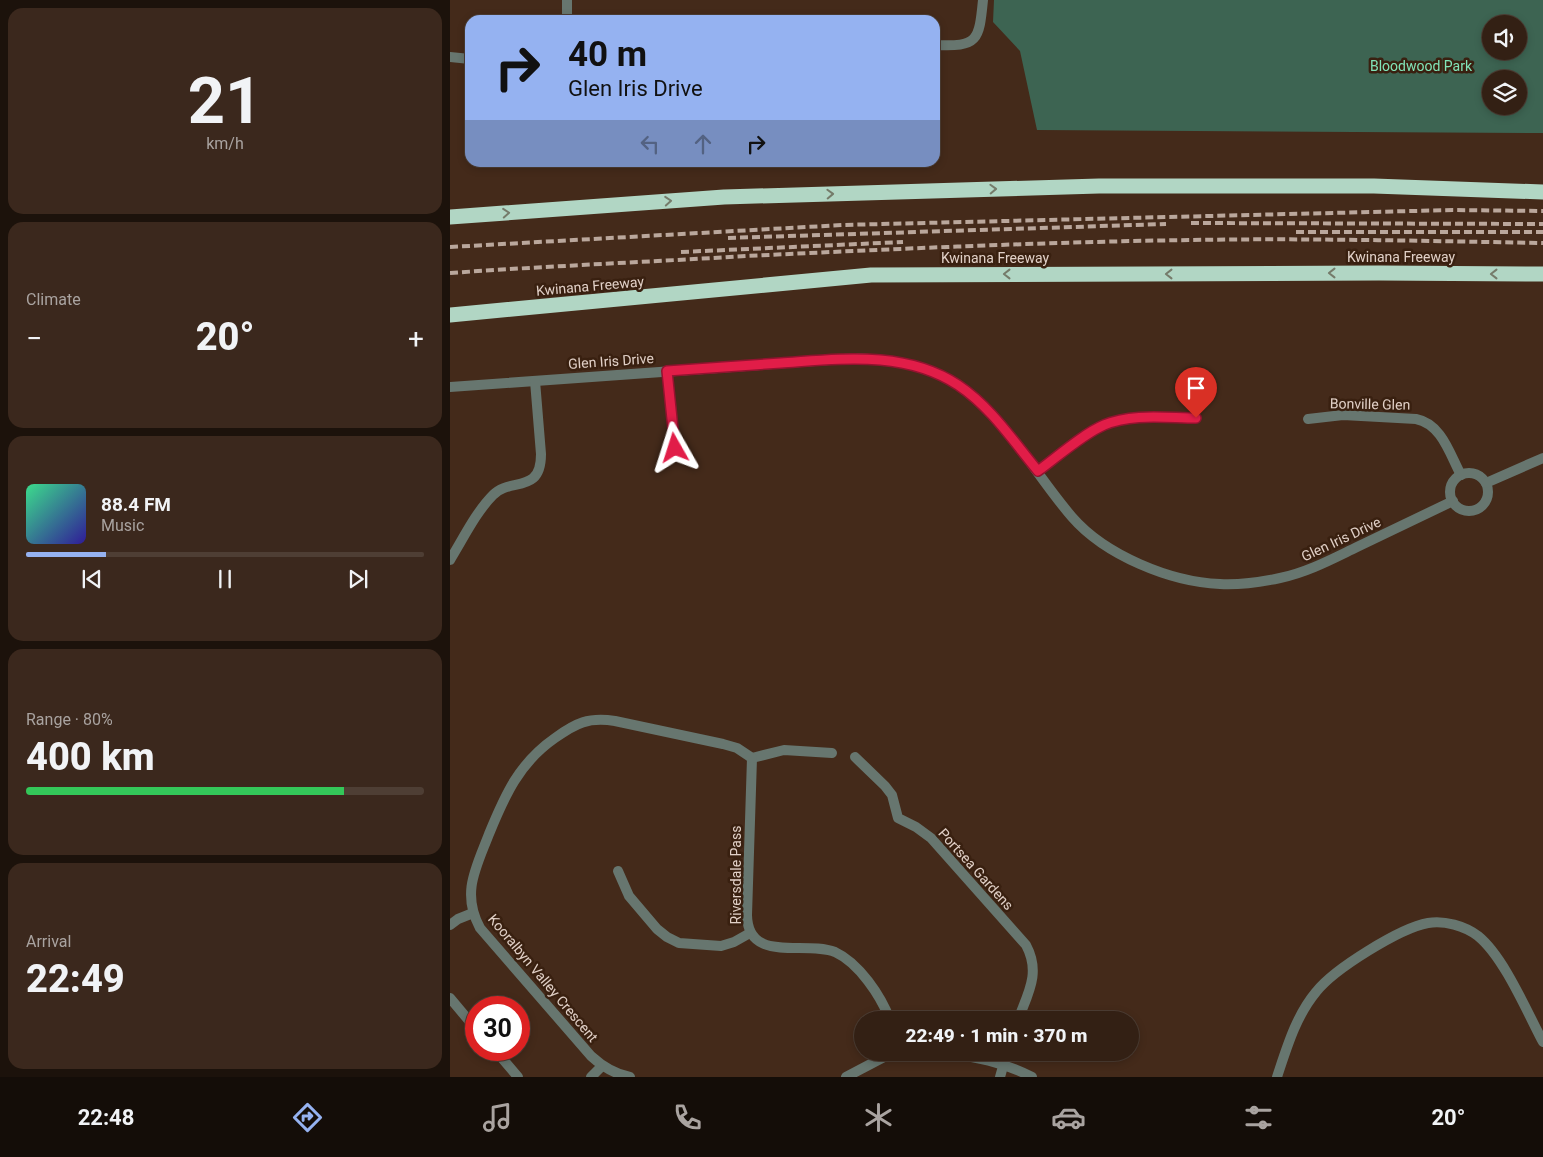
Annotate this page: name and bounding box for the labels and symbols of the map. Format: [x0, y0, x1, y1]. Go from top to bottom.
park label: Bloodwood Park [1370, 58, 1473, 74]
one-way arrow [989, 184, 997, 195]
one-way arrow [826, 189, 834, 199]
one-way arrow [664, 196, 672, 207]
one-way arrow [502, 208, 510, 219]
street label: Kwinana Freeway [1347, 249, 1455, 265]
street label: Kwinana Freeway [941, 250, 1049, 266]
one-way arrow [1328, 268, 1336, 278]
one-way arrow [1003, 269, 1011, 280]
one-way arrow [1165, 269, 1173, 279]
one-way arrow [1490, 269, 1498, 279]
street label: Kwinana Freeway [535, 273, 645, 299]
street label: Glen Iris Drive [568, 350, 654, 372]
pin [1175, 367, 1217, 418]
street label: Bonville Glen [1330, 395, 1410, 413]
position arrow [648, 421, 700, 473]
street label: Glen Iris Drive [1299, 514, 1383, 564]
street label: Portsea Gardens [935, 825, 1017, 913]
street label: Riversdale Pass [728, 826, 744, 924]
street label: Kooralbyn Valley Crescent [485, 911, 601, 1045]
speed limit sign: 30 [465, 996, 530, 1061]

